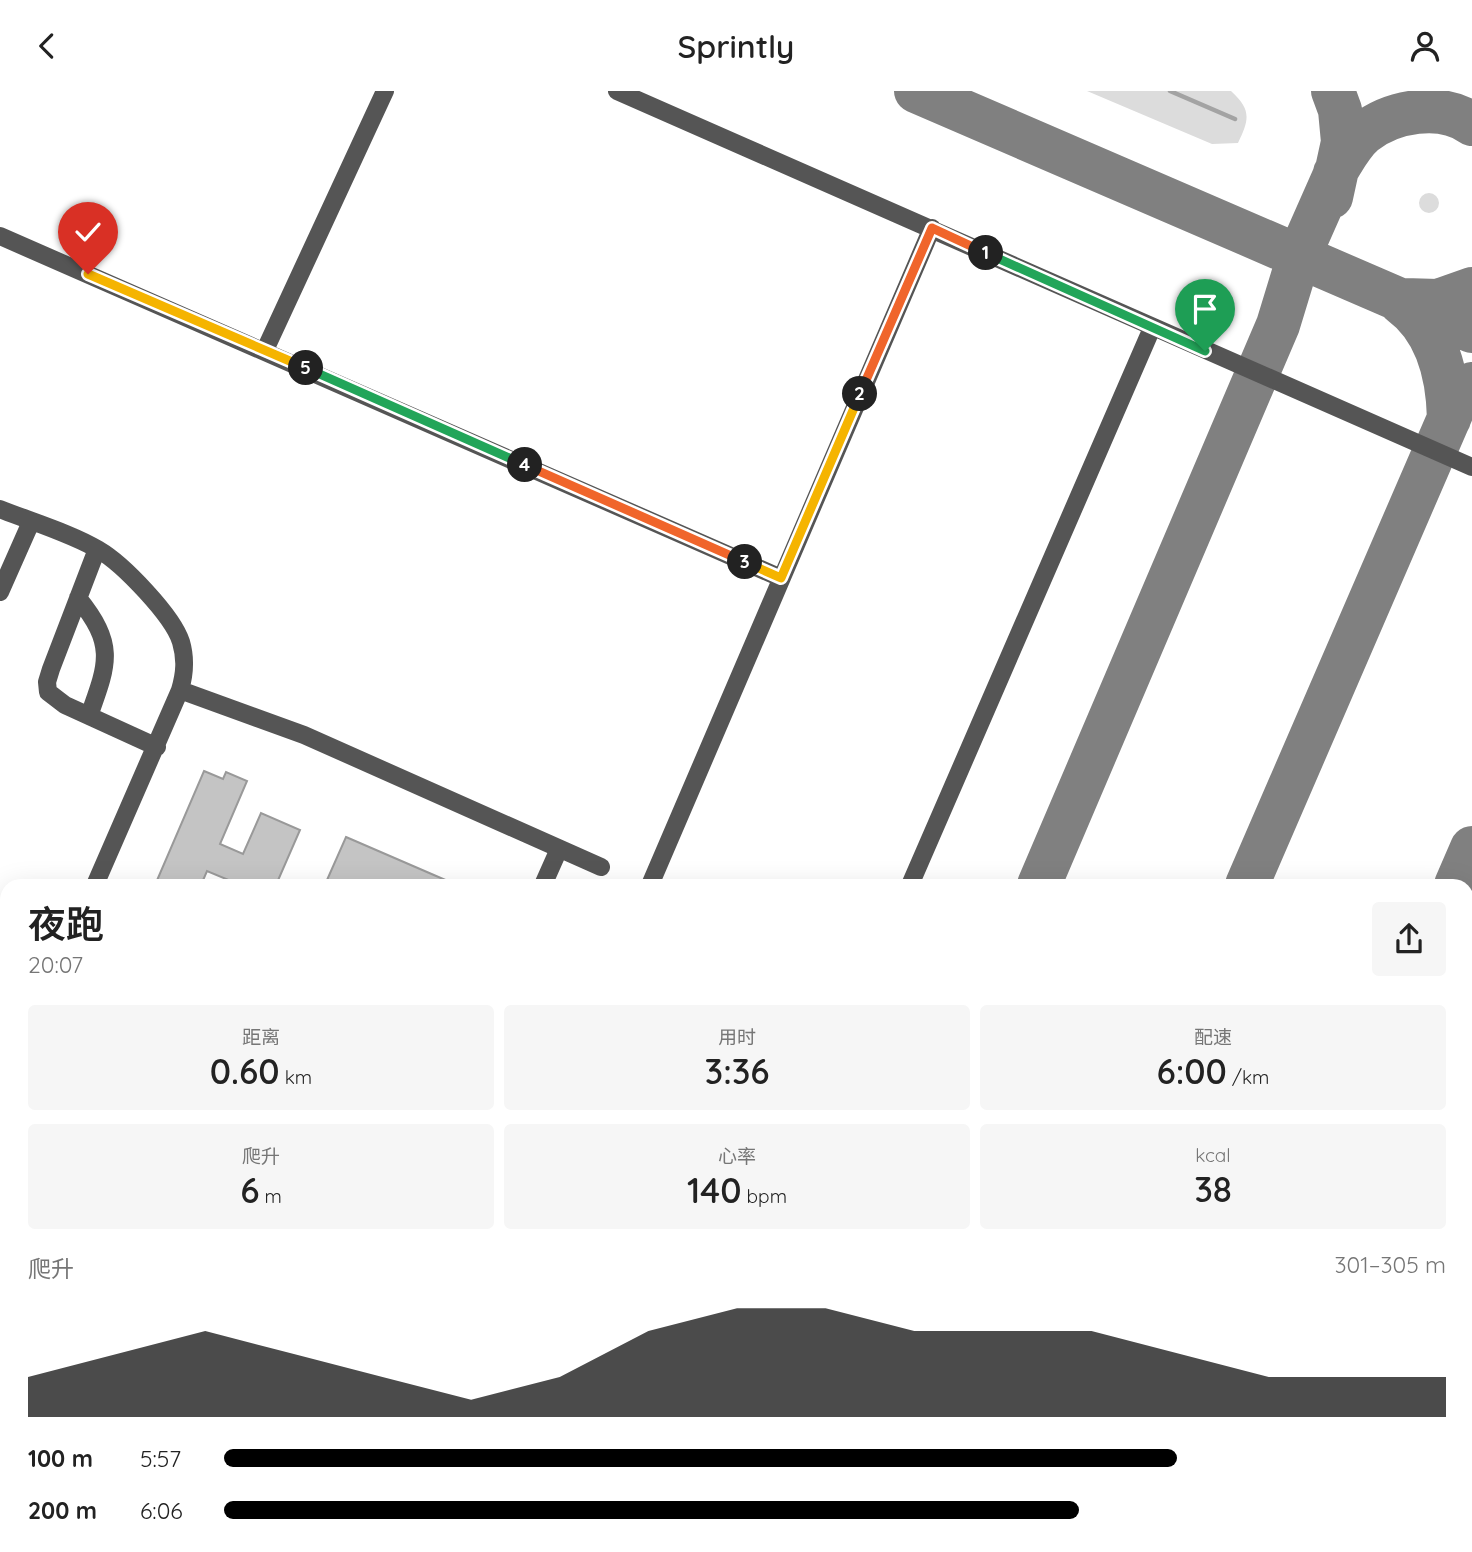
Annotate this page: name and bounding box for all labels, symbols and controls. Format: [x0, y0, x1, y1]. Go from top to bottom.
text: Sprintly [678, 26, 794, 66]
icon: back [28, 27, 66, 65]
icon: person [1406, 27, 1444, 65]
pin [58, 202, 118, 274]
icon: check [69, 213, 107, 251]
pin: 1 [968, 235, 1004, 271]
text: 1 [982, 240, 989, 264]
pin [1175, 279, 1235, 351]
icon: arrive [1186, 290, 1224, 328]
pin: 5 [288, 351, 324, 385]
text: 5 [300, 355, 311, 379]
pin: 2 [842, 377, 878, 411]
text: 2 [854, 381, 865, 405]
pin: 4 [508, 447, 542, 483]
text: 4 [519, 452, 530, 476]
pin: 3 [728, 545, 762, 580]
text: 3 [739, 549, 750, 573]
text: 夜跑 [28, 900, 104, 948]
button: share [1372, 902, 1446, 976]
text: 20:07 [28, 950, 83, 979]
text: 距离 [242, 1025, 280, 1049]
text: 用时 [718, 1025, 756, 1049]
text: 配速 [1194, 1025, 1232, 1049]
text: 0.60 [210, 1049, 279, 1093]
text: 3:36 [704, 1049, 770, 1093]
text: 6:00 [1157, 1049, 1227, 1093]
text: km [279, 1065, 312, 1089]
text: /km [1227, 1065, 1269, 1089]
text: kcal [1195, 1143, 1231, 1167]
text: 爬升 [242, 1144, 280, 1168]
text: 心率 [718, 1144, 756, 1168]
text: 38 [1194, 1167, 1232, 1211]
text: 6 [240, 1168, 259, 1212]
text: 140 [687, 1168, 741, 1212]
text: m [259, 1184, 282, 1208]
text: bpm [741, 1184, 787, 1208]
text: 301–305 m [1334, 1250, 1446, 1279]
text: 爬升 [28, 1254, 74, 1283]
text: 100 m [28, 1444, 93, 1473]
text: 5:57 [140, 1444, 181, 1473]
text: 200 m [28, 1496, 97, 1525]
text: 6:06 [140, 1496, 183, 1525]

